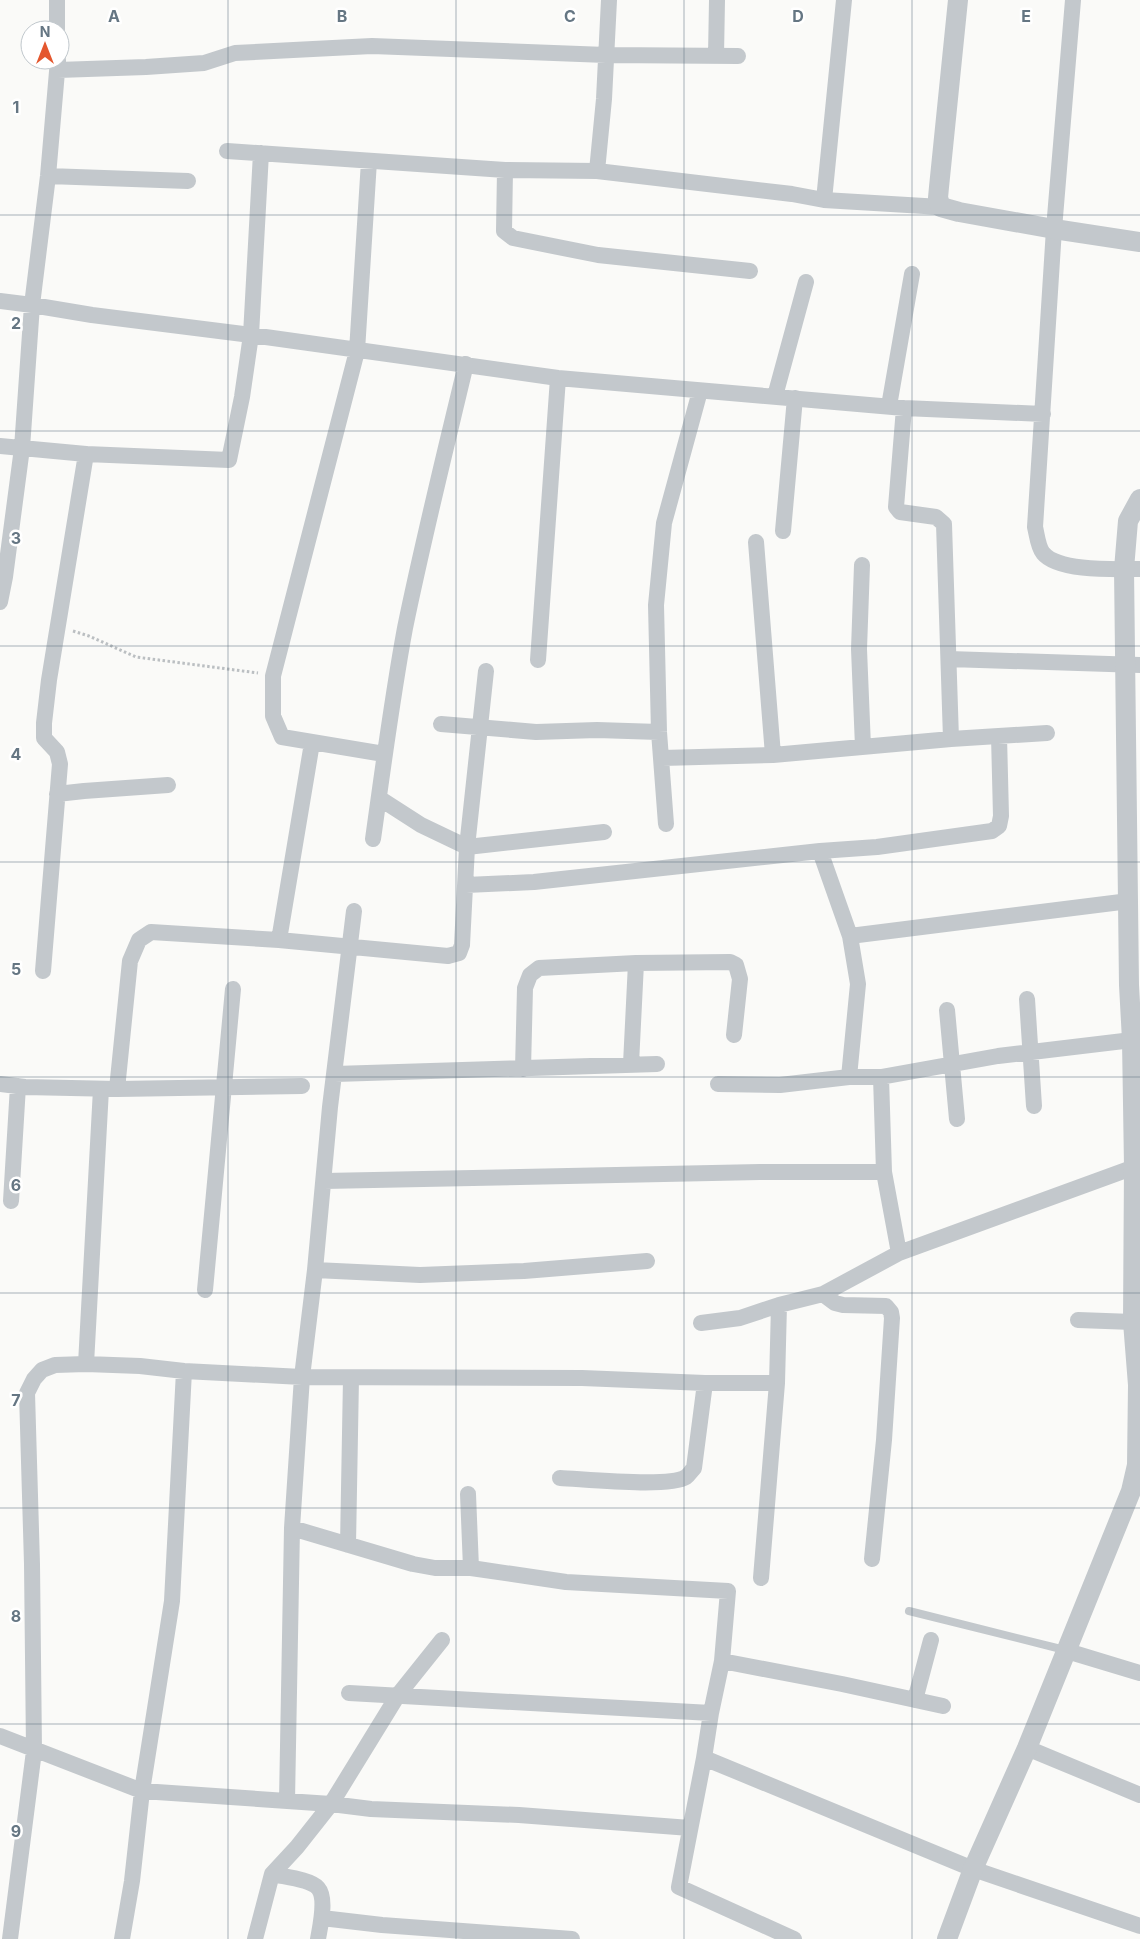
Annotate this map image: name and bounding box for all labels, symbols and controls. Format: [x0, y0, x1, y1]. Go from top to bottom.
text: A [108, 6, 120, 26]
text: B [337, 6, 347, 26]
text: C [564, 6, 576, 26]
text: D [792, 6, 804, 26]
text: E [1021, 6, 1031, 26]
north arrow [20, 20, 70, 70]
text: N [40, 23, 50, 40]
text: 1 [13, 97, 19, 117]
text: 2 [11, 313, 21, 333]
text: 3 [11, 528, 21, 548]
text: 4 [11, 744, 22, 764]
text: 5 [11, 959, 21, 979]
text: 6 [11, 1175, 21, 1195]
text: 7 [11, 1390, 21, 1410]
text: 8 [11, 1606, 21, 1626]
text: 9 [11, 1821, 21, 1841]

